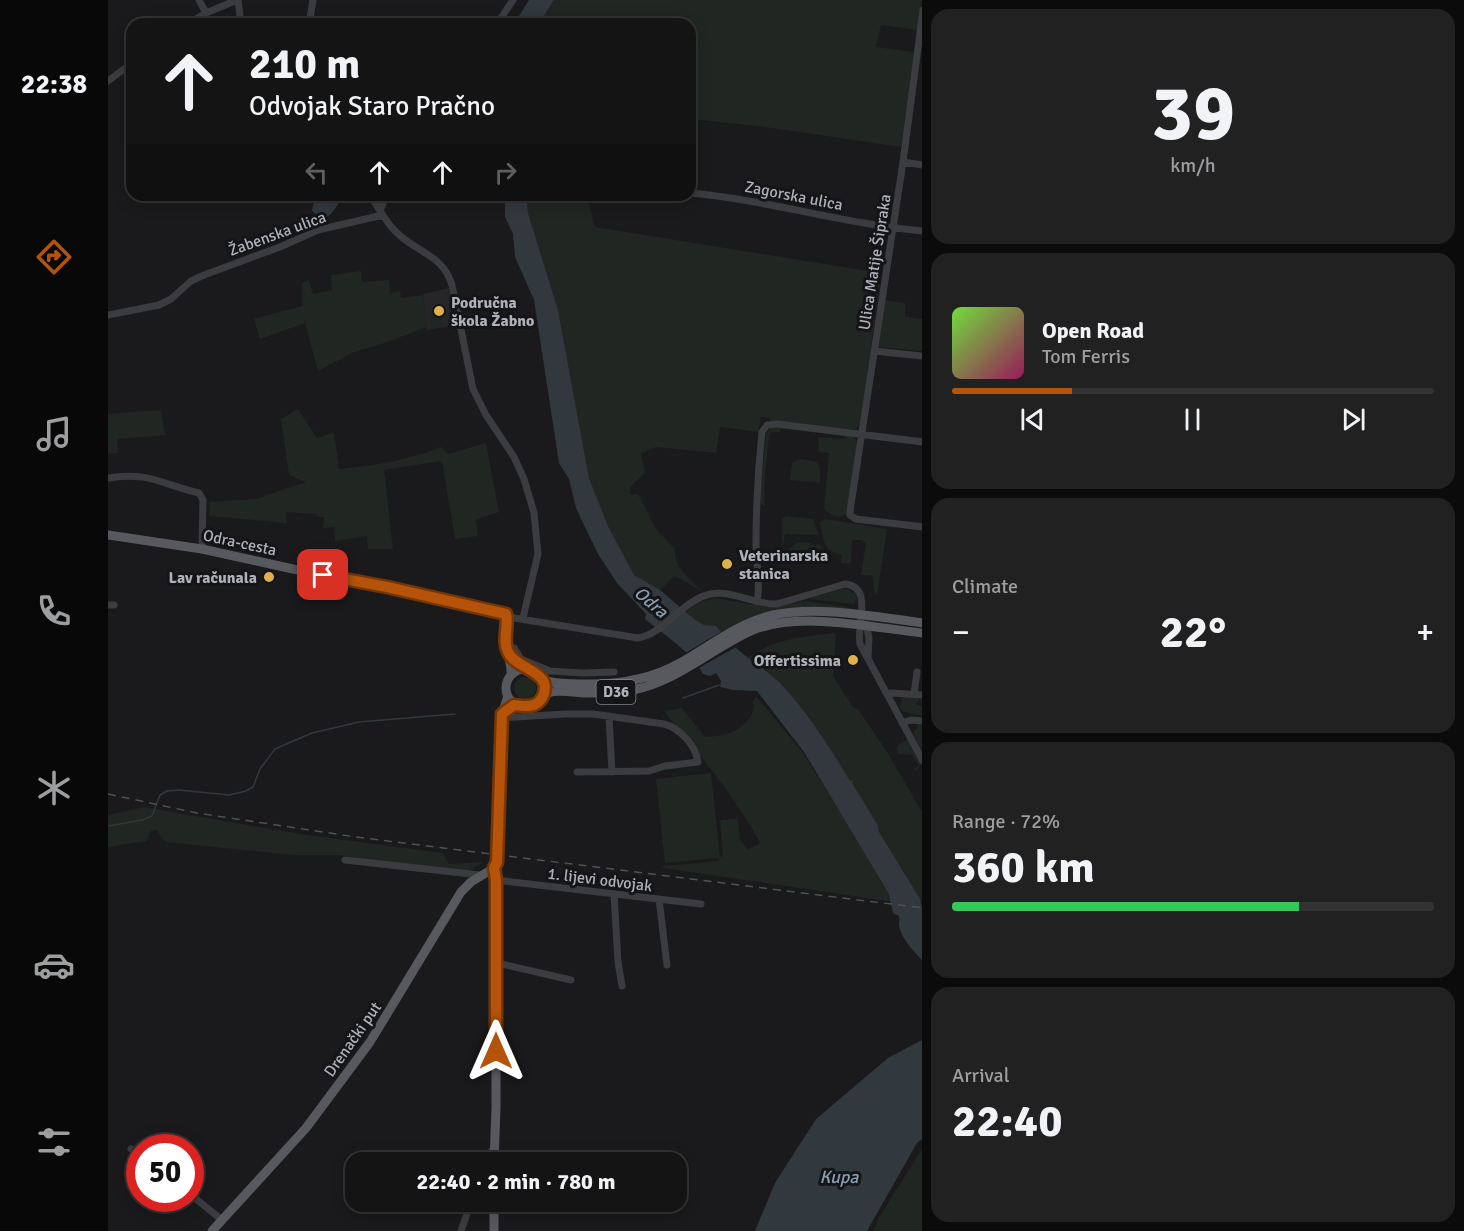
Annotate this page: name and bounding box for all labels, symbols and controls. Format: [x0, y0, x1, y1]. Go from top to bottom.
text: 210 m [249, 39, 360, 90]
icon: ahead [150, 42, 228, 120]
text: 39 [1151, 66, 1235, 162]
text: 22:38 [21, 68, 87, 101]
text: Odvojak Staro Pračno [249, 90, 495, 123]
text: km/h [1170, 153, 1216, 178]
icon: left [300, 156, 333, 189]
icon: ahead [363, 156, 396, 189]
icon: ahead [426, 156, 459, 189]
icon: right [489, 156, 522, 189]
street label: Zagorska ulica [743, 177, 845, 215]
street label: Ulica Matije Šipraka [854, 193, 896, 332]
street label: Žabenska ulica [226, 207, 329, 261]
icon: directions [33, 236, 75, 278]
place label: Područna škola Žabno [451, 293, 534, 331]
marker: Područna škola Žabno [432, 304, 446, 318]
text: Open Road [1042, 317, 1144, 344]
text: Tom Ferris [1042, 344, 1130, 369]
icon: previous [1016, 403, 1049, 436]
icon: pause [1176, 403, 1209, 436]
icon: next [1337, 403, 1370, 436]
icon: music [33, 413, 75, 455]
street label: Odra-cesta [201, 525, 278, 561]
place label: Veterinarska stanica [739, 546, 828, 584]
pin [297, 549, 348, 600]
marker: Veterinarska stanica [720, 557, 734, 571]
icon: arrive [306, 558, 339, 591]
place label: Lav računala [169, 568, 257, 588]
marker: Lav računala [262, 570, 276, 584]
text: Climate [952, 574, 1018, 599]
water label: Odra [630, 582, 673, 623]
icon: phone [33, 590, 75, 632]
text: 22° [1160, 605, 1226, 660]
text: − [952, 612, 970, 653]
text: + [1416, 612, 1434, 653]
place label: Offertissima [754, 651, 841, 671]
marker: Offertissima [846, 653, 860, 667]
road number: D36 [596, 680, 636, 704]
icon: climate [33, 767, 75, 809]
text: Range · 72% [952, 809, 1060, 834]
text: 360 km [952, 840, 1095, 895]
street label: 1. lijevi odvojak [546, 864, 653, 896]
icon: car [33, 944, 75, 986]
street label: Drenački put [320, 998, 386, 1081]
position arrow [464, 1019, 528, 1083]
text: Arrival [952, 1063, 1010, 1088]
text: 22:40 [952, 1094, 1062, 1149]
icon: filters [33, 1121, 75, 1163]
speed limit sign: 50 [126, 1134, 204, 1212]
water label: Kupa [820, 1166, 859, 1188]
text: 22:40 · 2 min · 780 m [416, 1168, 616, 1195]

